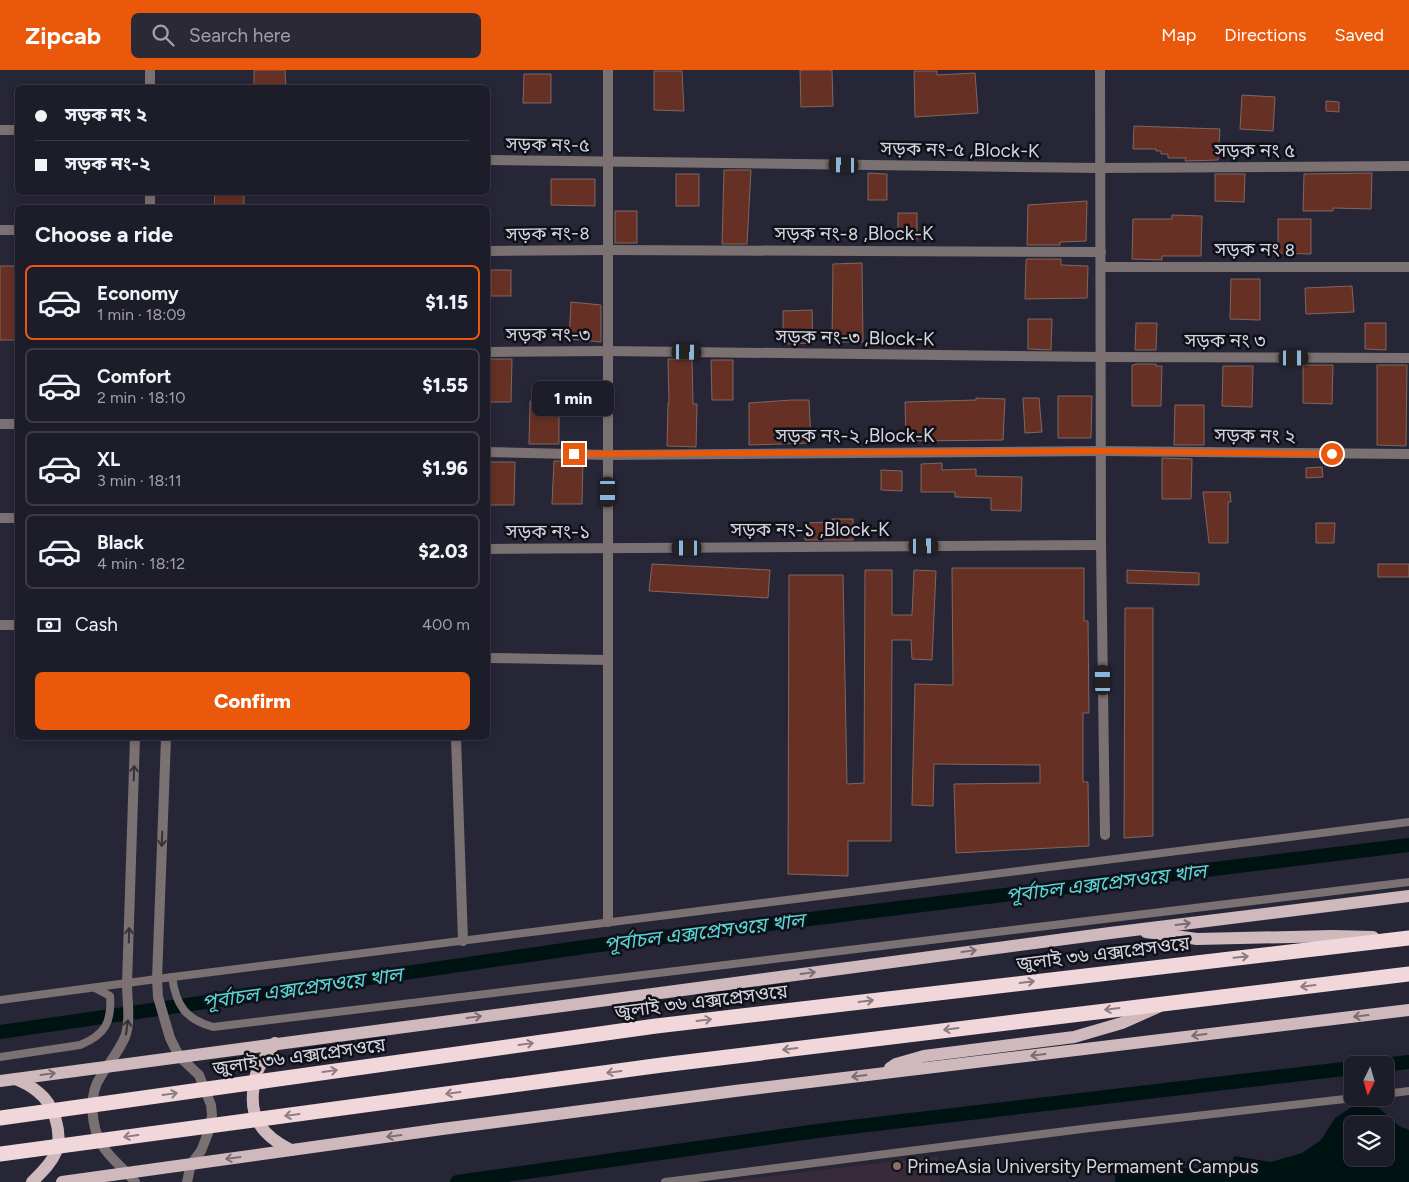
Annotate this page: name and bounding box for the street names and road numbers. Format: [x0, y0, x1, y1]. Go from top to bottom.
street label: সড়ক নং-৫ [505, 132, 590, 157]
street label: সড়ক নং-৫ ,Block-K [879, 137, 1040, 162]
street label: সড়ক নং ৫ [1213, 139, 1296, 162]
street label: সড়ক নং-৪ [505, 221, 590, 246]
street label: সড়ক নং-৪ ,Block-K [773, 222, 934, 245]
street label: সড়ক নং ৪ [1213, 238, 1296, 261]
street label: সড়ক নং-৩ [505, 323, 590, 346]
street label: সড়ক নং-৩ ,Block-K [774, 325, 935, 350]
street label: সড়ক নং ৩ [1183, 329, 1266, 352]
street label: সড়ক নং ২ [1213, 423, 1296, 448]
street label: সড়ক নং-২ ,Block-K [774, 424, 935, 447]
street label: সড়ক নং-১ ,Block-K [729, 518, 890, 541]
street label: সড়ক নং-১ [505, 520, 590, 543]
street label: জুলাই ৩৬ এক্সপ্রেসওয়ে [1014, 931, 1192, 976]
street label: জুলাই ৩৬ এক্সপ্রেসওয়ে [612, 979, 790, 1024]
street label: জুলাই ৩৬ এক্সপ্রেসওয়ে [210, 1033, 388, 1080]

